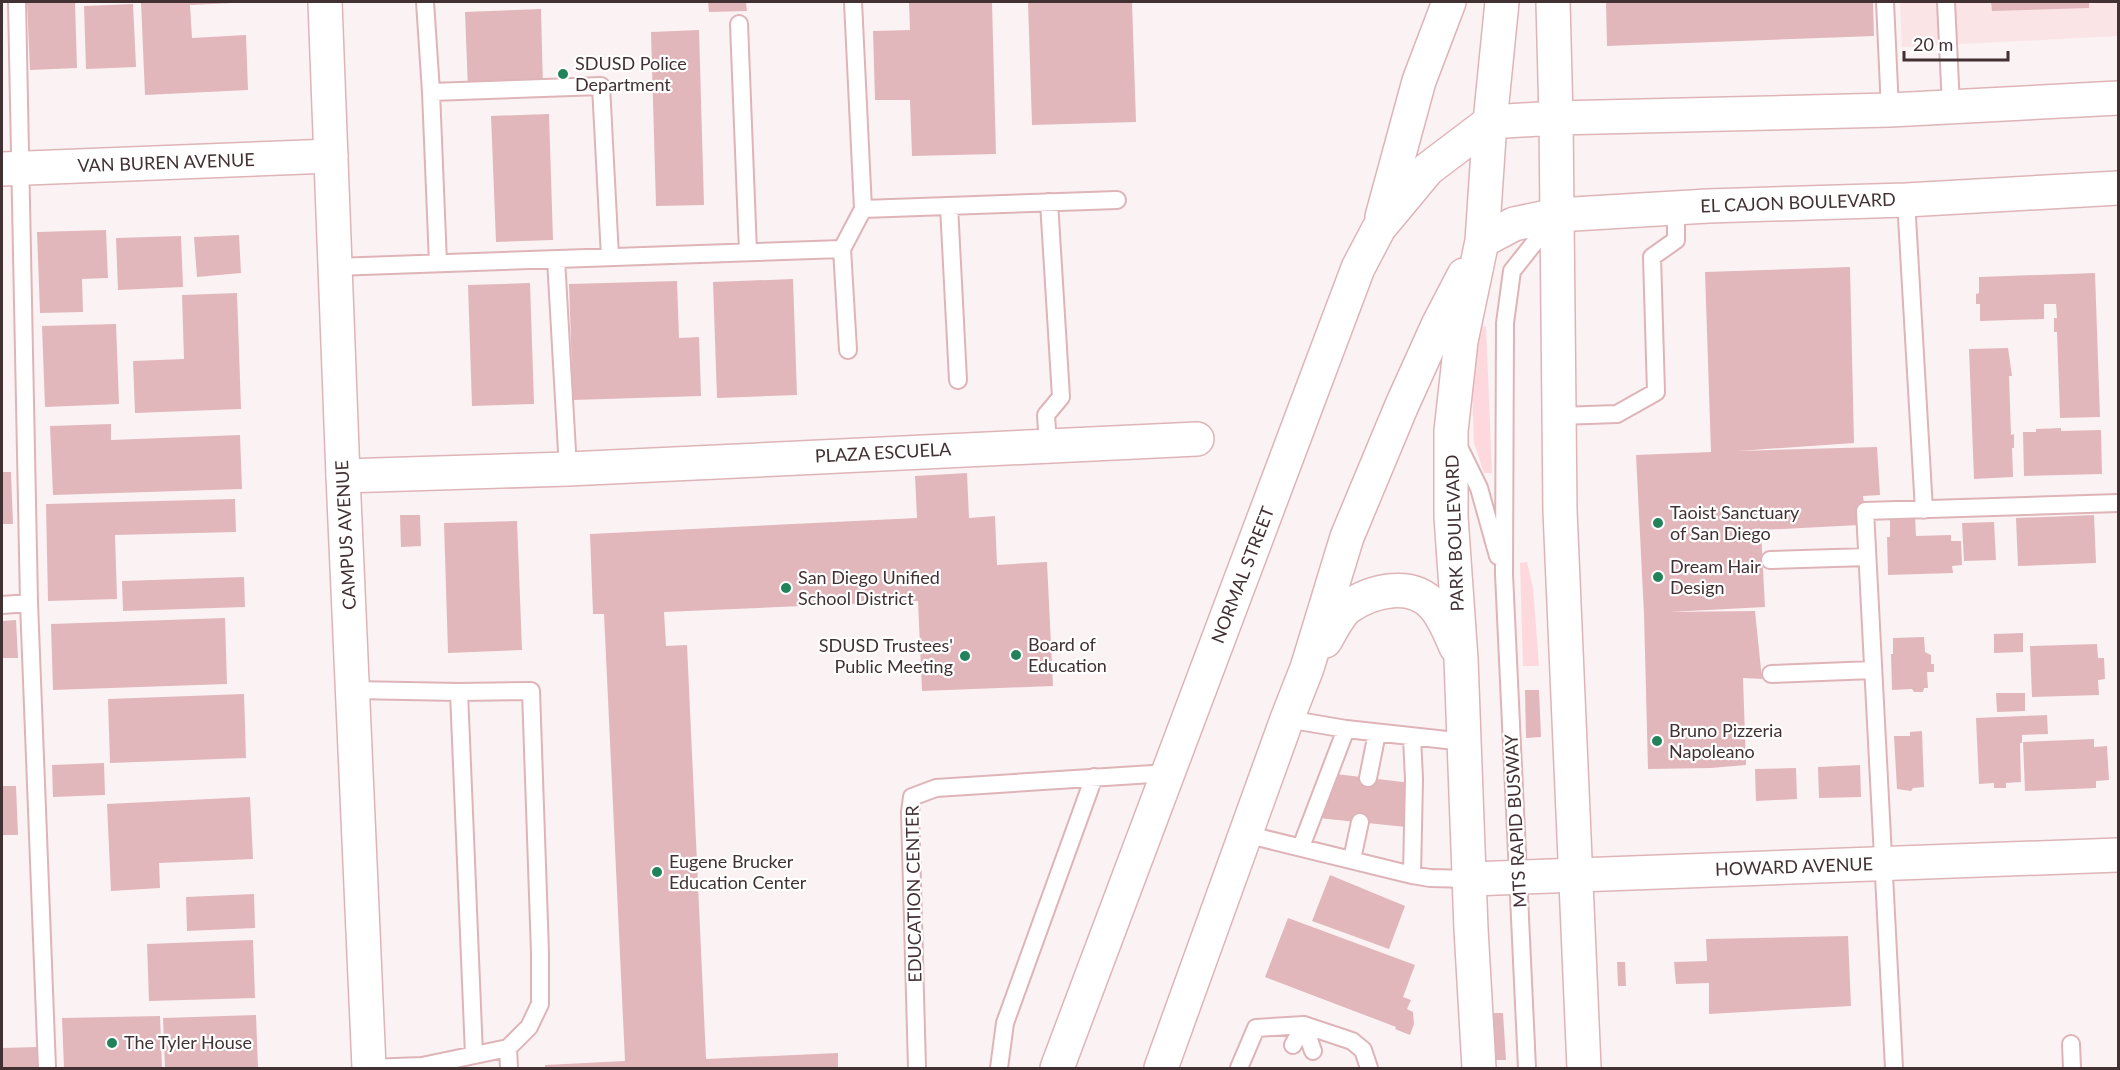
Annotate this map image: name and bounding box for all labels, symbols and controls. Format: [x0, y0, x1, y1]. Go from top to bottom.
scale bar [1904, 24, 2008, 62]
text: 20 m [1913, 33, 1953, 55]
place label: SDUSD Police Department [575, 52, 687, 95]
marker: SDUSD Police Department [556, 67, 570, 81]
street label: VAN BUREN AVENUE [77, 148, 255, 176]
street label: EL CAJON BOULEVARD [1700, 188, 1896, 216]
street label: PLAZA ESCUELA [814, 437, 952, 467]
street label: PARK BOULEVARD [1440, 454, 1468, 612]
street label: CAMPUS AVENUE [330, 460, 360, 610]
place label: Taoist Sanctuary of San Diego [1670, 501, 1800, 544]
street label: NORMAL STREET [1206, 503, 1278, 646]
marker: Taoist Sanctuary of San Diego [1651, 516, 1665, 530]
place label: Dream Hair Design [1670, 555, 1761, 598]
place label: San Diego Unified School District [798, 566, 940, 609]
marker: Dream Hair Design [1651, 570, 1665, 584]
marker: San Diego Unified School District [779, 581, 793, 595]
place label: Board of Education [1028, 633, 1107, 676]
place label: SDUSD Trustees' Public Meeting [819, 634, 953, 677]
marker: Board of Education [1009, 648, 1023, 662]
marker: SDUSD Trustees' Public Meeting [958, 649, 972, 663]
place label: Bruno Pizzeria Napoleano [1669, 719, 1782, 762]
street label: MTS RAPID BUSWAY [1499, 733, 1531, 908]
marker: Bruno Pizzeria Napoleano [1650, 734, 1664, 748]
street label: EDUCATION CENTER [900, 805, 926, 983]
place label: Eugene Brucker Education Center [669, 850, 807, 893]
street label: HOWARD AVENUE [1715, 852, 1873, 880]
marker: Eugene Brucker Education Center [650, 865, 664, 879]
place label: The Tyler House [124, 1031, 252, 1053]
marker: The Tyler House [105, 1036, 119, 1050]

